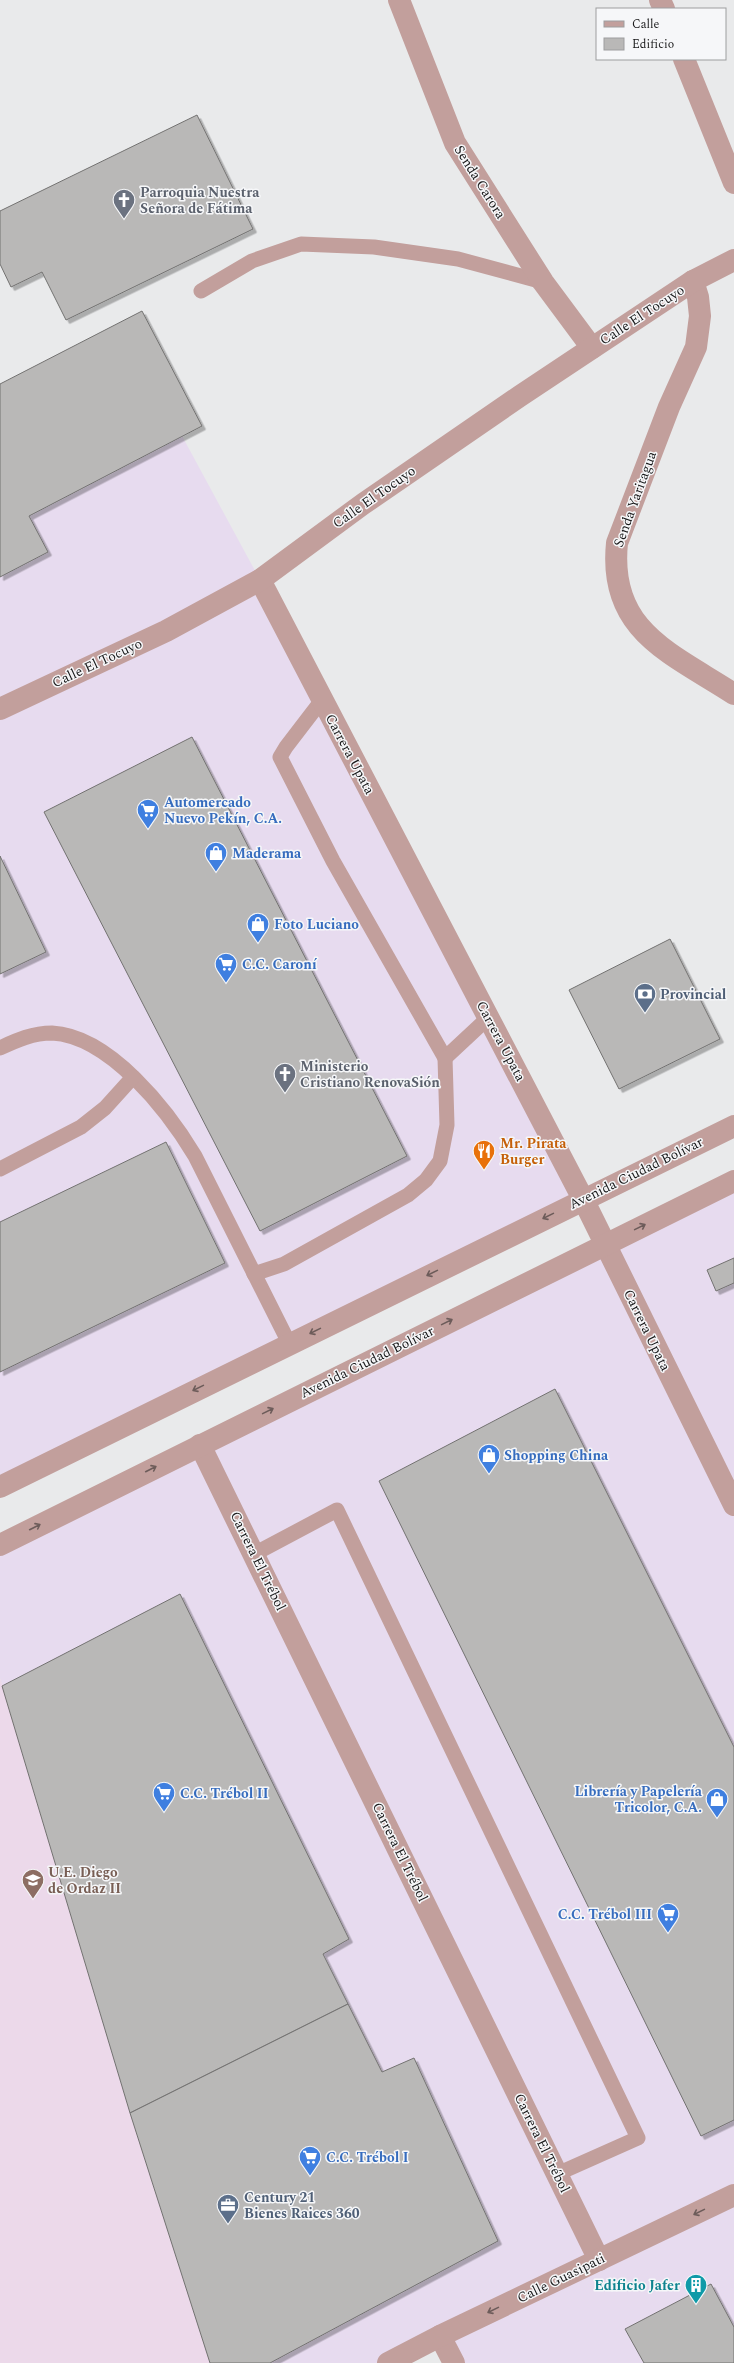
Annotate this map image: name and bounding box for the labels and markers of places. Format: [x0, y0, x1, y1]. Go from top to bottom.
place label: Parroquia Nuestra Señora de Fátima [140, 182, 260, 219]
church icon: Parroquia Nuestra Señora de Fátima [111, 187, 137, 220]
place label: Automercado Nuevo Pekín, C.A. [164, 792, 282, 829]
supermarket icon: Automercado Nuevo Pekín, C.A. [135, 797, 161, 830]
shop icon: Maderama [203, 840, 229, 873]
place label: Maderama [232, 843, 302, 864]
shop icon: Foto Luciano [245, 911, 271, 944]
place label: Foto Luciano [274, 914, 359, 935]
supermarket icon: C.C. Caroní [213, 951, 239, 984]
place label: C.C. Caroní [242, 954, 318, 975]
bank icon: Provincial [632, 981, 658, 1014]
place label: Provincial [660, 984, 727, 1005]
place label: Ministerio Cristiano RenovaSión [300, 1056, 440, 1093]
church icon: Ministerio Cristiano RenovaSión [272, 1061, 298, 1094]
place label: Mr. Pirata Burger [500, 1133, 567, 1170]
restaurant icon: Mr. Pirata Burger [471, 1138, 497, 1171]
shop icon: Shopping China [476, 1442, 502, 1475]
place label: Shopping China [504, 1445, 609, 1466]
supermarket icon: C.C. Trébol II [151, 1780, 177, 1813]
place label: Librería y Papelería Tricolor, C.A. [574, 1781, 703, 1818]
place label: C.C. Trébol II [180, 1783, 269, 1804]
shop icon: Librería y Papelería Tricolor, C.A. [704, 1786, 730, 1819]
place label: U.E. Diego de Ordaz II [48, 1862, 121, 1899]
school or university icon: U.E. Diego de Ordaz II [20, 1867, 46, 1900]
supermarket icon: C.C. Trébol III [655, 1901, 681, 1934]
place label: C.C. Trébol III [558, 1904, 652, 1925]
supermarket icon: C.C. Trébol I [297, 2144, 323, 2177]
place label: C.C. Trébol I [326, 2147, 409, 2168]
place label: Century 21 Bienes Raices 360 [244, 2187, 360, 2224]
office icon: Century 21 Bienes Raices 360 [215, 2192, 241, 2225]
building icon: Edificio Jafer [683, 2272, 709, 2305]
place label: Edificio Jafer [594, 2275, 680, 2296]

